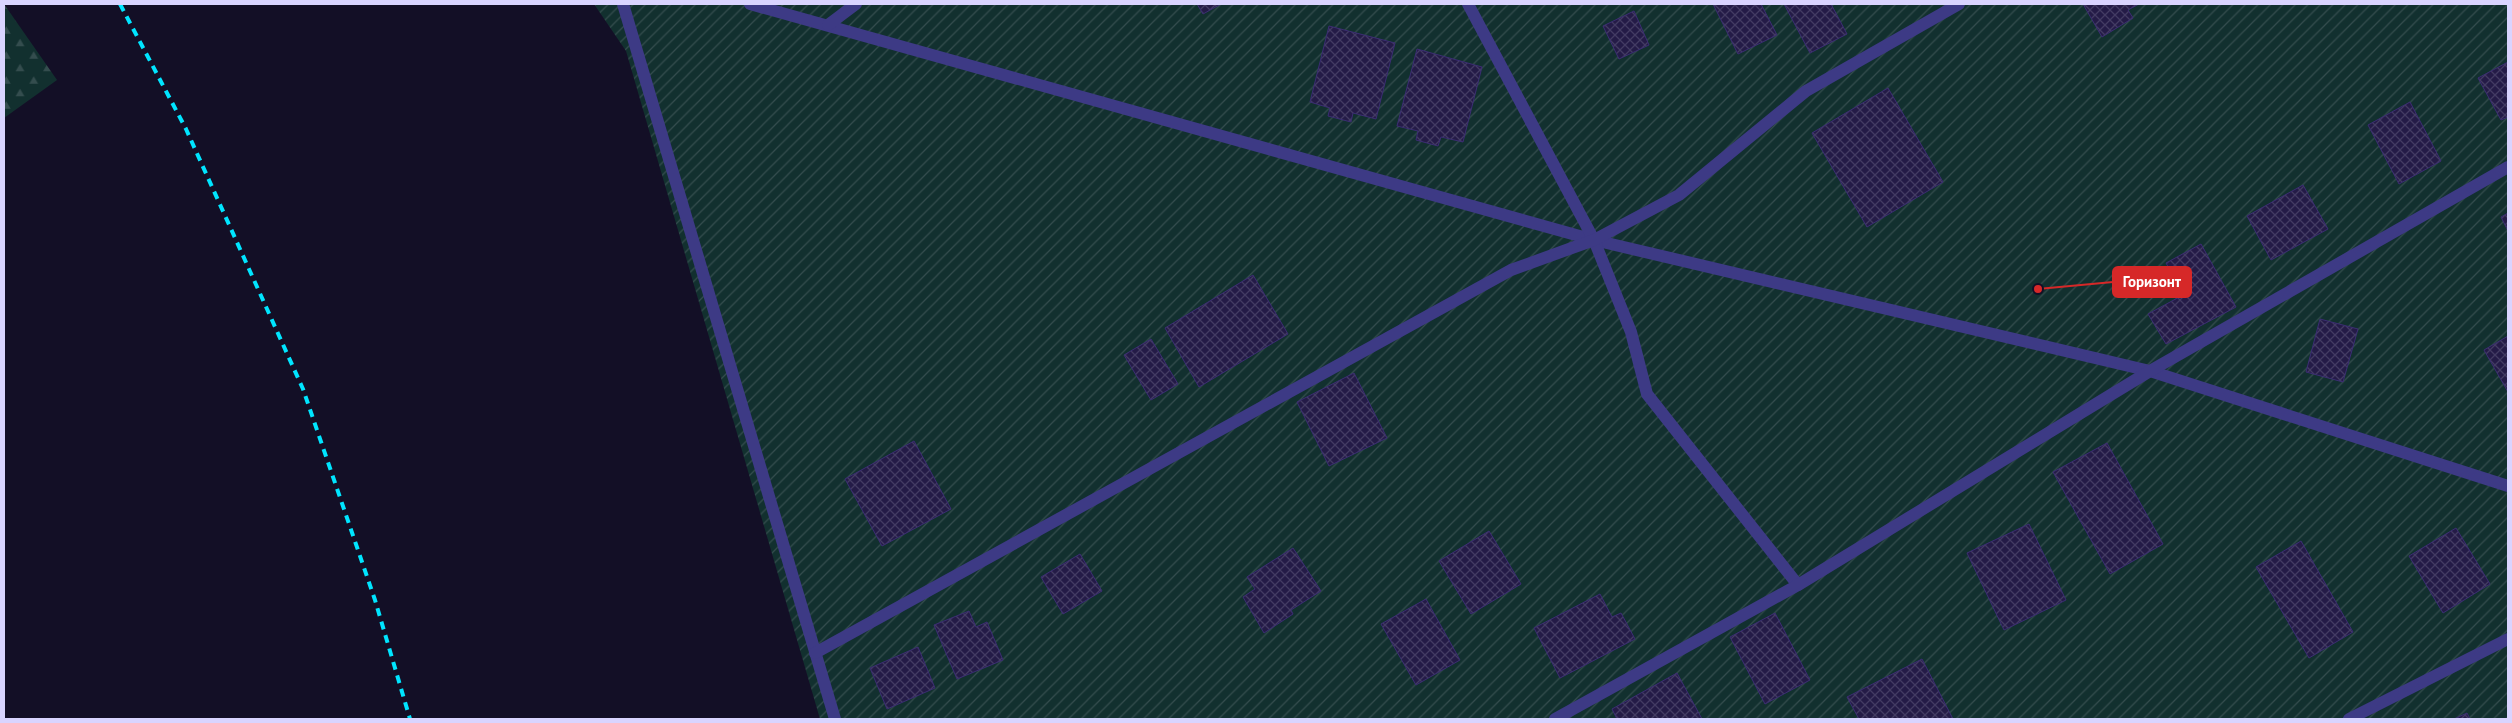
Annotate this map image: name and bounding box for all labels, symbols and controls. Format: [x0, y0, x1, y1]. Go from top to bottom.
callout: Горизонт [2113, 267, 2191, 297]
text: Горизонт [2123, 272, 2182, 291]

